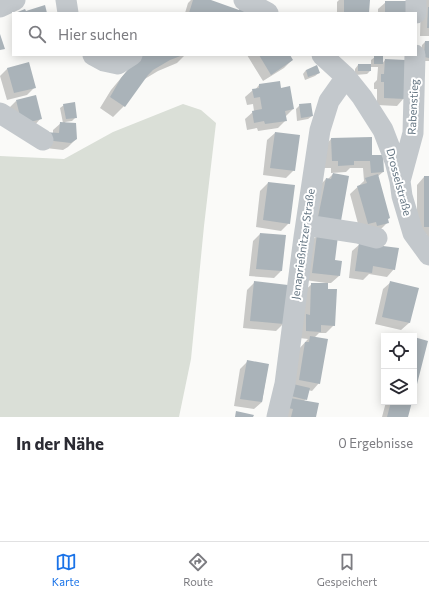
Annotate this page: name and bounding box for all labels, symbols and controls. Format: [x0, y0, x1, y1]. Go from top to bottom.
search box [12, 12, 417, 56]
icon: search [26, 23, 48, 45]
text: Hier suchen [58, 25, 138, 43]
street label: Rabenstieg [405, 79, 420, 135]
street label: Drosselstraße [384, 147, 415, 217]
street label: Jenaprießnitzer Straße [288, 187, 318, 300]
map controls [381, 333, 417, 405]
button: locate [381, 333, 417, 369]
button: layers [381, 369, 417, 405]
text: In der Nähe [16, 433, 104, 454]
text: 0 Ergebnisse [338, 435, 413, 451]
tab: Karte [52, 551, 80, 588]
tab: Route [183, 551, 213, 588]
tab: Gespeichert [317, 551, 377, 588]

